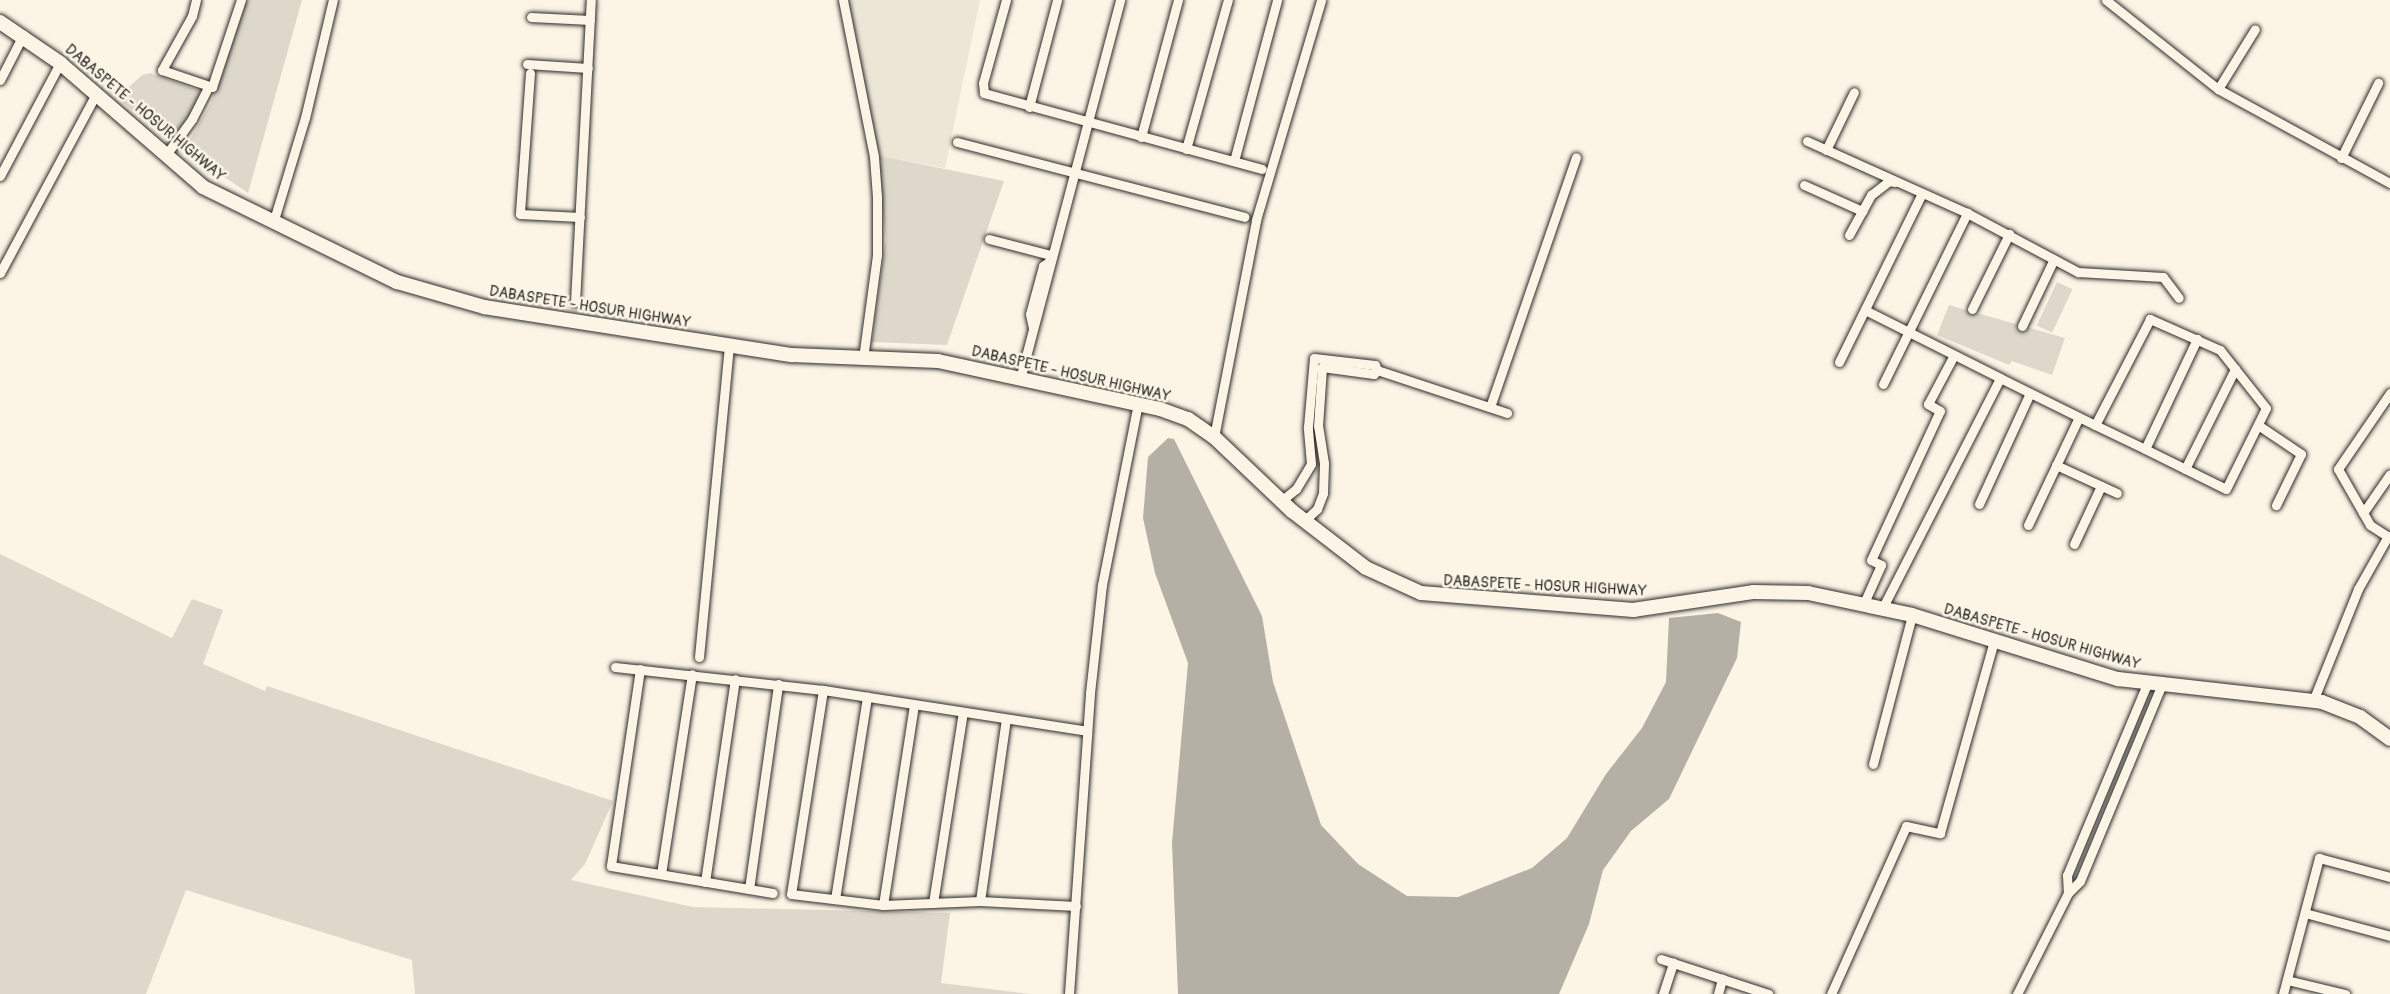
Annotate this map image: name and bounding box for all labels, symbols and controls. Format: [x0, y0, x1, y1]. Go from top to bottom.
street label: DABASPETE - HOSUR HIGHWAY [61, 41, 229, 185]
street label: DABASPETE - HOSUR HIGHWAY [488, 282, 692, 332]
street label: DABASPETE - HOSUR HIGHWAY [970, 342, 1172, 406]
street label: DABASPETE - HOSUR HIGHWAY [1443, 572, 1647, 600]
street label: DABASPETE - HOSUR HIGHWAY [1942, 600, 2142, 674]

